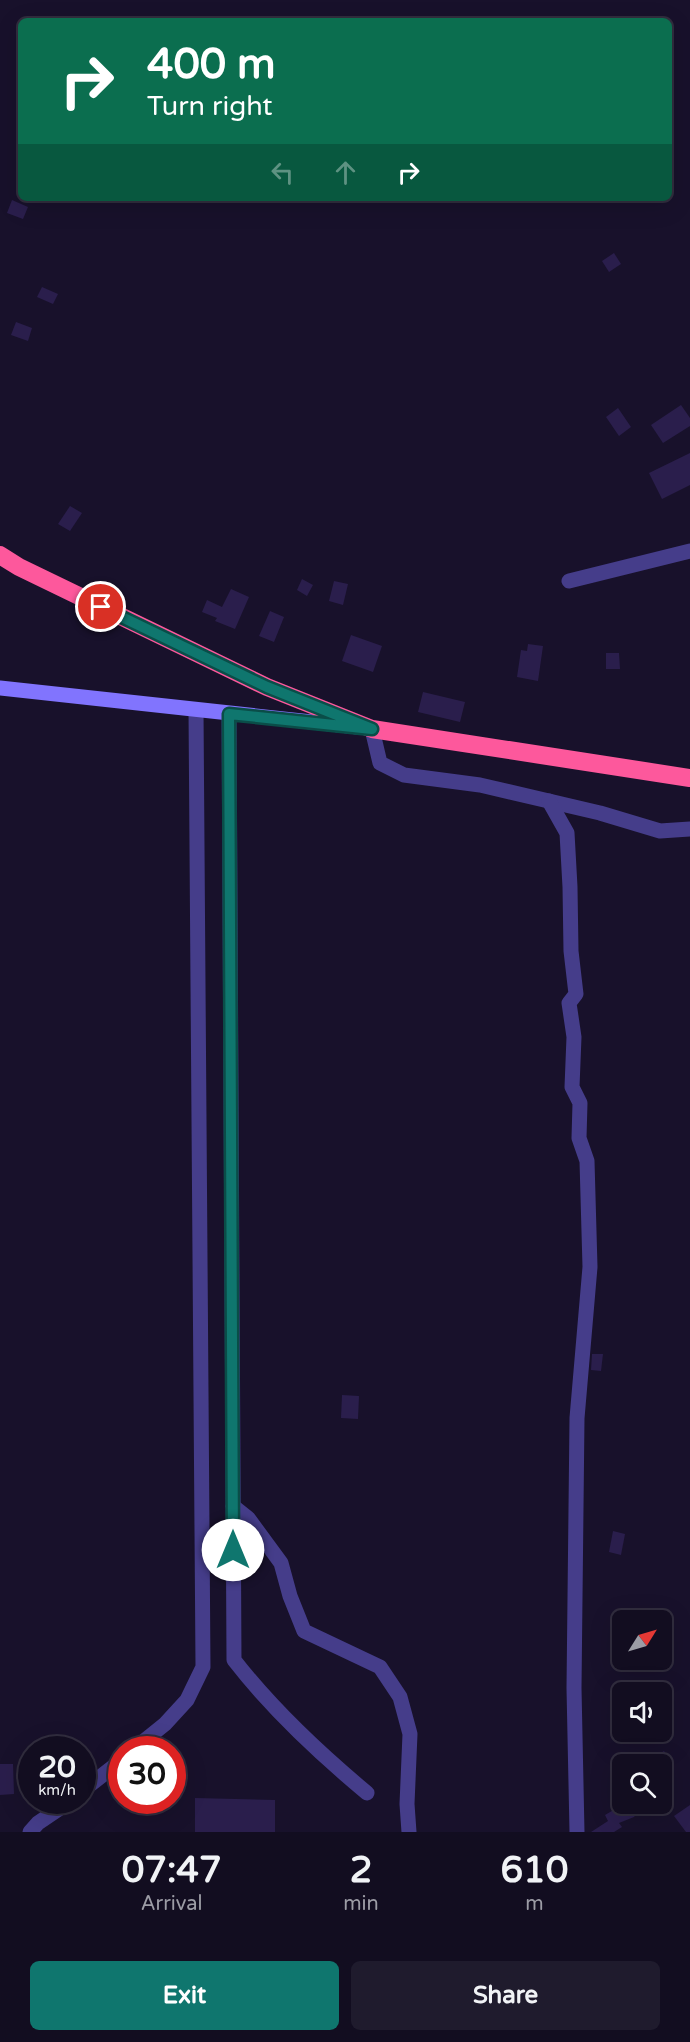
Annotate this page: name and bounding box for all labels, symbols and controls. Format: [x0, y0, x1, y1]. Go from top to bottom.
text: 400 m [147, 39, 276, 90]
icon: right [48, 42, 126, 120]
text: Turn right [147, 90, 273, 123]
icon: left [266, 156, 299, 189]
icon: ahead [329, 156, 362, 189]
icon: right [392, 156, 425, 189]
pin [75, 581, 126, 632]
icon: arrive [84, 590, 117, 623]
position arrow [201, 1518, 265, 1582]
north arrow [612, 1610, 672, 1670]
map controls [612, 1610, 672, 1814]
button: sound [612, 1682, 672, 1742]
speed limit sign: 30 [108, 1736, 186, 1814]
text: 20 [38, 1749, 76, 1786]
button: search [612, 1754, 672, 1814]
text: km/h [38, 1781, 76, 1799]
text: 07:47 [122, 1849, 222, 1892]
text: 2 [350, 1849, 372, 1892]
text: 610 [500, 1849, 568, 1892]
text: Arrival [141, 1892, 203, 1916]
text: min [343, 1892, 379, 1916]
text: m [525, 1892, 544, 1916]
button: Exit [30, 1961, 339, 2030]
button: Share [351, 1961, 660, 2030]

